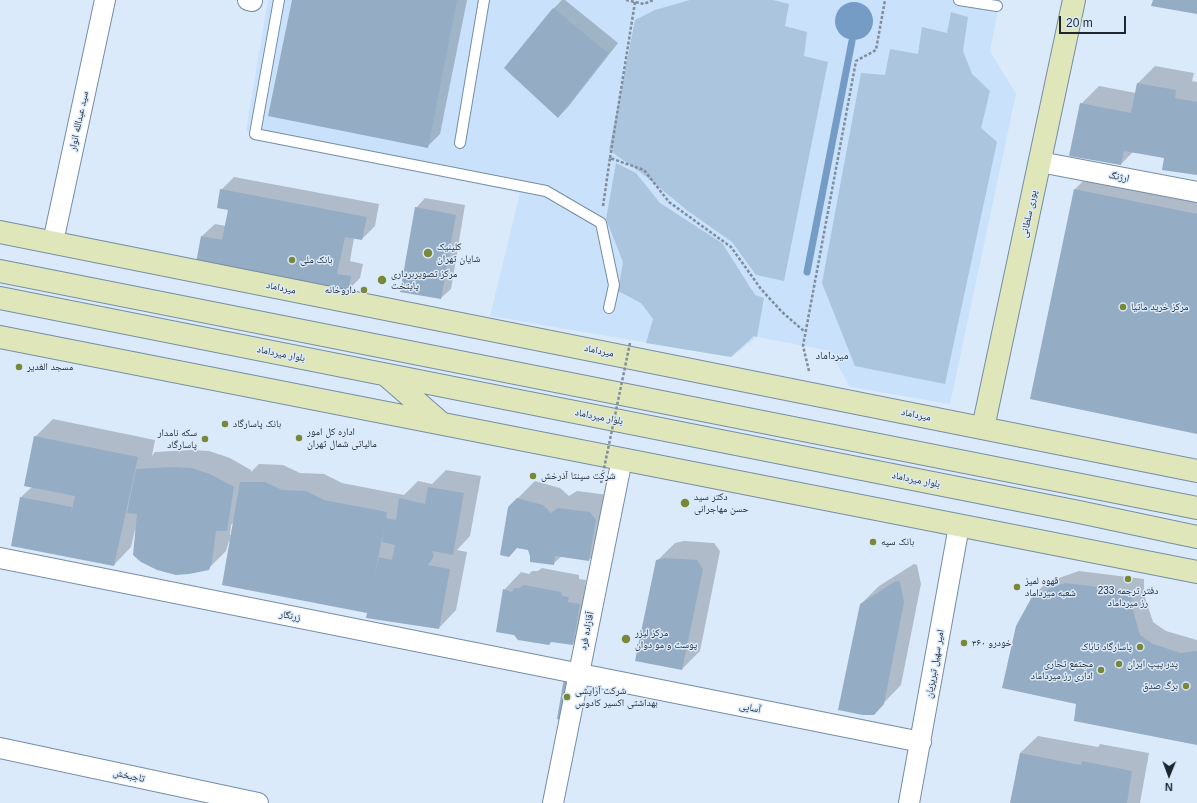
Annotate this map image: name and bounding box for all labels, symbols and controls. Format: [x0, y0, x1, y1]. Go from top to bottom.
scale bar [1061, 8, 1128, 34]
text: 20 m [1066, 16, 1093, 30]
street label: سید عبدالله انوار [67, 90, 91, 152]
street label: ارژنگ [1108, 169, 1130, 185]
street label: پوری سلطانی [1018, 189, 1040, 239]
place label: کلینیک شایان تهران [437, 241, 480, 264]
marker: کلینیک شایان تهران [422, 247, 434, 259]
place label: بانک ملی [300, 254, 332, 266]
marker: بانک ملی [287, 255, 297, 265]
place label: مرکز تصویربرداری پایتخت [391, 268, 457, 292]
marker: مرکز تصویربرداری پایتخت [376, 274, 388, 286]
street label: میرداماد [265, 279, 297, 297]
place label: داروخانه [325, 284, 356, 296]
marker: داروخانه [359, 285, 369, 295]
place label: مرکز خرید ماتیا [1131, 301, 1189, 313]
marker: مرکز خرید ماتیا [1118, 302, 1128, 312]
street label: میرداماد [583, 342, 615, 360]
street label: بلوار میرداماد [256, 343, 306, 365]
district label: میرداماد [816, 349, 848, 363]
place label: مسجد الغدیر [27, 361, 73, 373]
marker: مسجد الغدیر [14, 362, 24, 372]
street label: بلوار میرداماد [574, 406, 624, 428]
street label: میرداماد [900, 406, 932, 424]
place label: بانک پاسارگاد [233, 418, 281, 430]
marker: بانک پاسارگاد [220, 419, 230, 429]
place label: اداره کل امور مالیاتی شمال تهران [307, 426, 377, 450]
place label: سکه نامدار پاسارگاد [158, 427, 197, 450]
marker: اداره کل امور مالیاتی شمال تهران [294, 433, 304, 443]
marker: سکه نامدار پاسارگاد [200, 434, 210, 444]
street label: بلوار میرداماد [891, 469, 941, 491]
place label: شرکت سپنتا آذرخش [541, 470, 616, 482]
marker: شرکت سپنتا آذرخش [528, 471, 538, 481]
place label: دکتر سید حسن مهاجرانی [694, 491, 749, 514]
marker: دکتر سید حسن مهاجرانی [679, 497, 691, 509]
place label: بانک سپه [881, 536, 914, 548]
marker: بانک سپه [868, 537, 878, 547]
marker: دفتر ترجمه 233 رز میرداماد [1123, 574, 1133, 584]
place label: قهوه لمیز شعبه میرداماد [1025, 575, 1076, 598]
marker: قهوه لمیز شعبه میرداماد [1012, 582, 1022, 592]
place label: دفتر ترجمه 233 رز میرداماد [1098, 585, 1158, 608]
street label: زرنگار [278, 608, 302, 624]
street label: آقازاده فرد [577, 611, 597, 651]
place label: مرکز لیزر پوست و مو دوان [635, 627, 697, 650]
street label: امیر سهیل تبریزیان [923, 629, 947, 699]
marker: مرکز لیزر پوست و مو دوان [620, 633, 632, 645]
place label: خودرو ۳۶۰ [972, 637, 1012, 649]
marker: خودرو ۳۶۰ [959, 638, 969, 648]
place label: پاسارگاد تاباک [1081, 641, 1132, 653]
marker: پاسارگاد تاباک [1135, 642, 1145, 652]
place label: مجتمع تجاری اداری رز میرداماد [1031, 658, 1093, 682]
place label: پدر پیپ ایران [1127, 658, 1178, 670]
marker: پدر پیپ ایران [1114, 659, 1124, 669]
marker: مجتمع تجاری اداری رز میرداماد [1096, 665, 1106, 675]
place label: برگ صدق [1142, 680, 1178, 692]
marker: برگ صدق [1181, 681, 1191, 691]
place label: شرکت آرایشی بهداشتی اکسیر کادوس [575, 685, 658, 708]
marker: شرکت آرایشی بهداشتی اکسیر کادوس [562, 692, 572, 702]
street label: آسایی [738, 700, 762, 716]
north arrow [1149, 755, 1189, 795]
street label: تاجبخش [112, 767, 146, 785]
text: N [1165, 781, 1173, 793]

